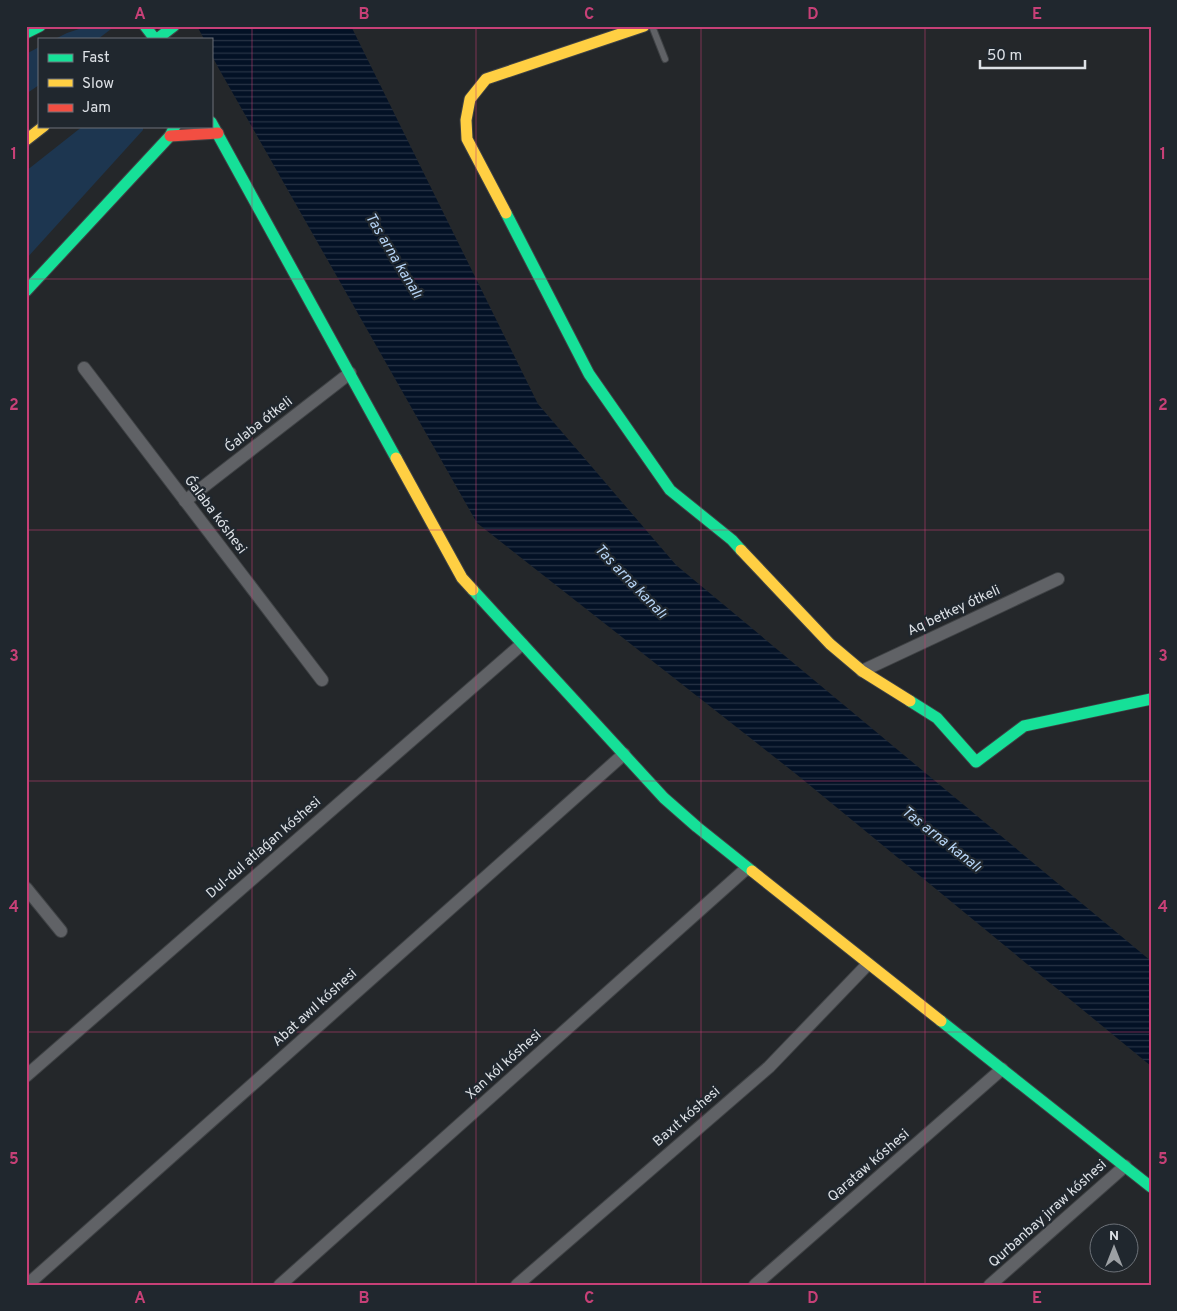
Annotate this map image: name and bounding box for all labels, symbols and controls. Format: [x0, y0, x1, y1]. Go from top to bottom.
text: A [134, 5, 146, 25]
text: B [358, 5, 370, 25]
text: C [584, 5, 594, 25]
text: D [807, 5, 819, 25]
text: E [1032, 5, 1042, 25]
legend [38, 38, 212, 128]
scale bar [980, 38, 1084, 70]
text: 50 m [987, 47, 1022, 66]
text: Fast [82, 49, 110, 68]
text: Slow [82, 75, 114, 94]
text: Jam [82, 99, 111, 118]
text: 1 [11, 145, 17, 165]
text: 1 [1160, 145, 1166, 165]
water label: Tas arna kanalı [360, 210, 426, 303]
street label: Ǵalaba ótkeli [221, 392, 296, 457]
text: 2 [9, 396, 19, 416]
text: 2 [1158, 396, 1168, 416]
street label: Ǵalaba kóshesi [180, 472, 251, 558]
water label: Tas arna kanalı [590, 541, 671, 624]
street label: Aq betkey ótkeli [905, 582, 1003, 640]
text: 3 [9, 647, 19, 667]
text: 3 [1158, 647, 1168, 667]
street label: Dul-dul atlaǵan kóshesi [203, 794, 325, 902]
water label: Tas arna kanalı [897, 803, 985, 877]
text: 4 [9, 898, 19, 918]
text: 4 [1158, 898, 1168, 918]
street label: Abat awıl kóshesi [269, 966, 361, 1050]
street label: Xan kól kóshesi [463, 1027, 545, 1103]
street label: Baxıt kóshesi [650, 1083, 724, 1151]
street label: Qarataw kóshesi [825, 1126, 913, 1206]
text: 5 [9, 1150, 19, 1170]
text: 5 [1158, 1150, 1168, 1170]
street label: Qurbanbay jıraw kóshesi [985, 1156, 1111, 1272]
north arrow [1090, 1224, 1140, 1274]
text: N [1109, 1228, 1119, 1245]
text: A [134, 1289, 146, 1309]
text: B [358, 1289, 370, 1309]
text: C [584, 1289, 594, 1309]
text: D [807, 1289, 819, 1309]
text: E [1032, 1289, 1042, 1309]

